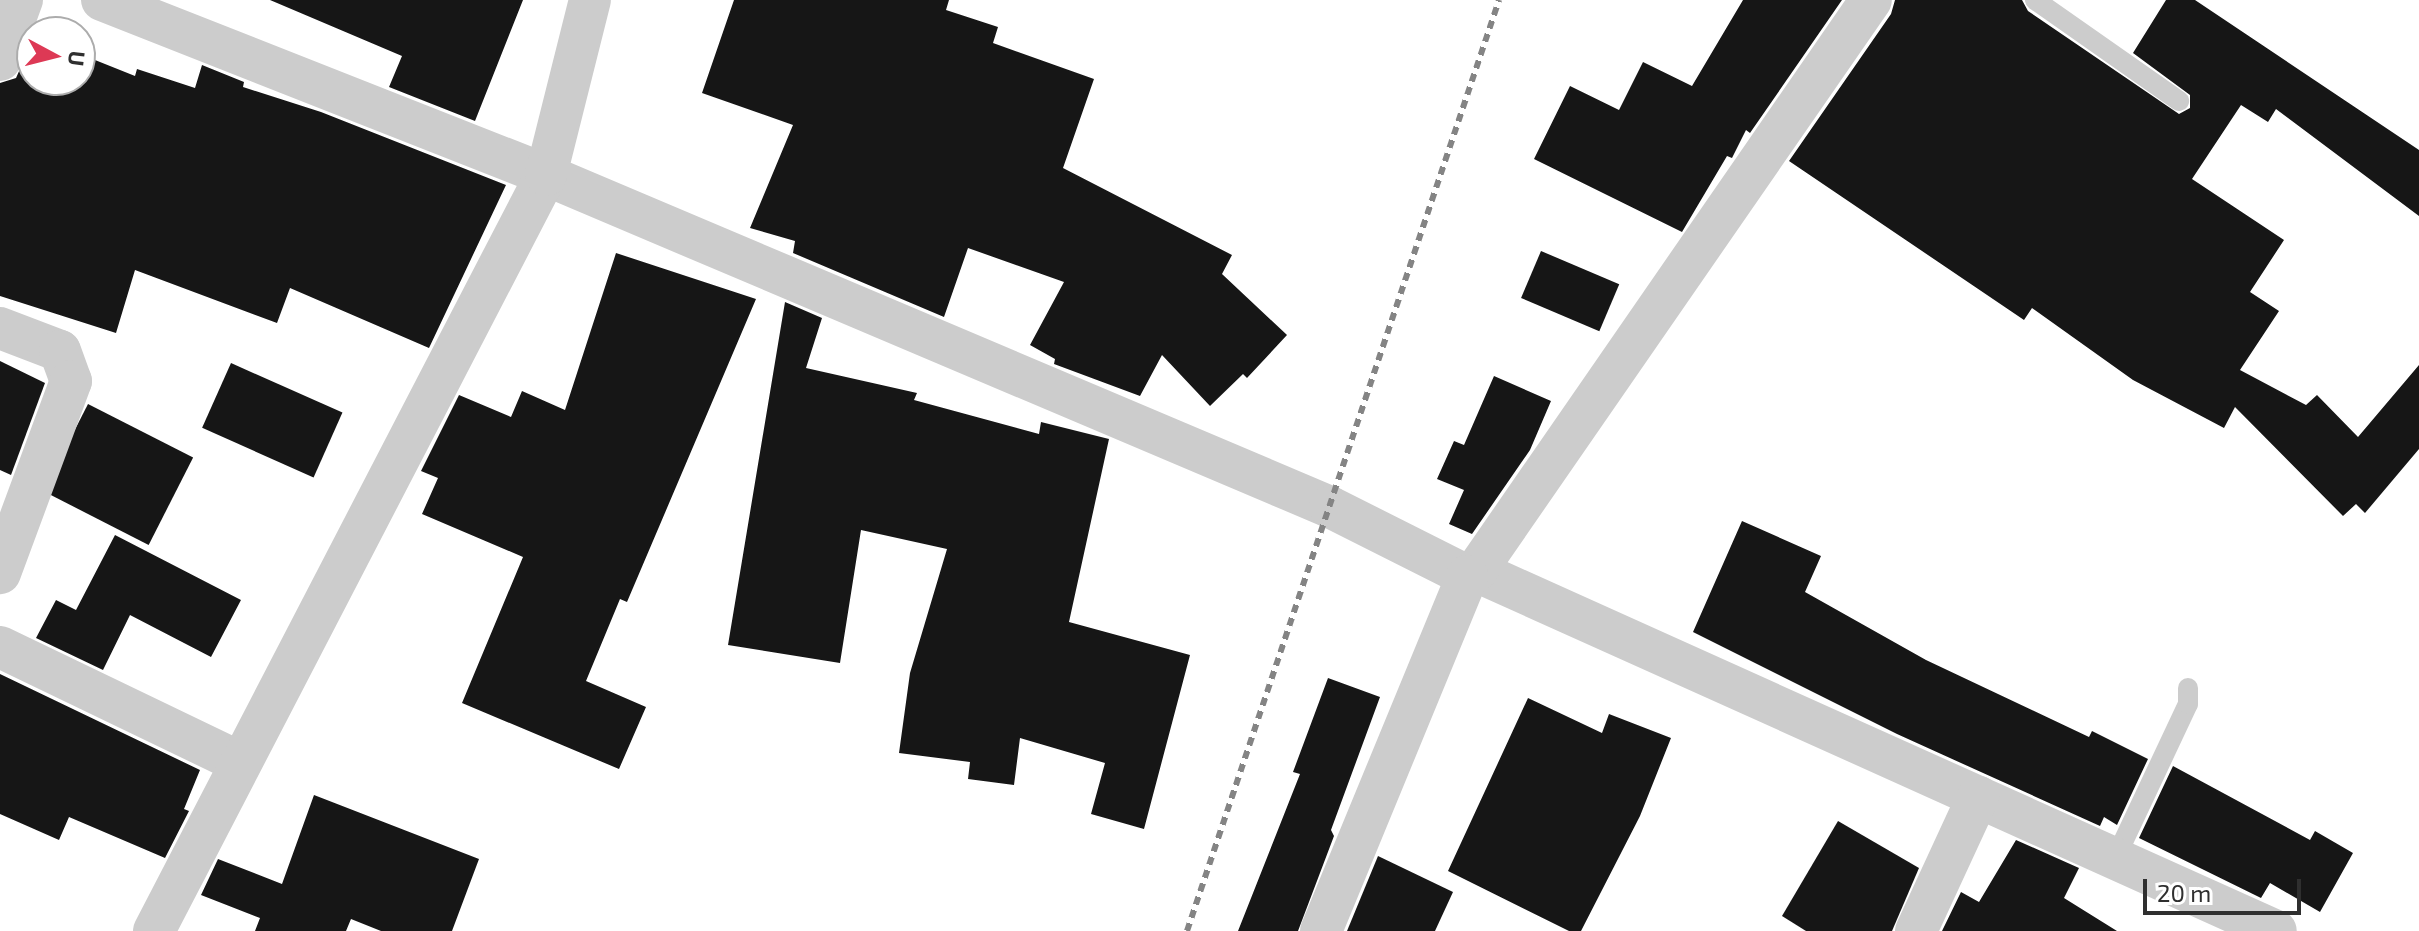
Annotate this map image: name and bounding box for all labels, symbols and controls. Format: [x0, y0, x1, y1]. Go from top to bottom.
north arrow [16, 16, 96, 96]
text: U [64, 50, 92, 68]
scale bar [2147, 863, 2305, 913]
text: 20 m [2157, 878, 2211, 907]

